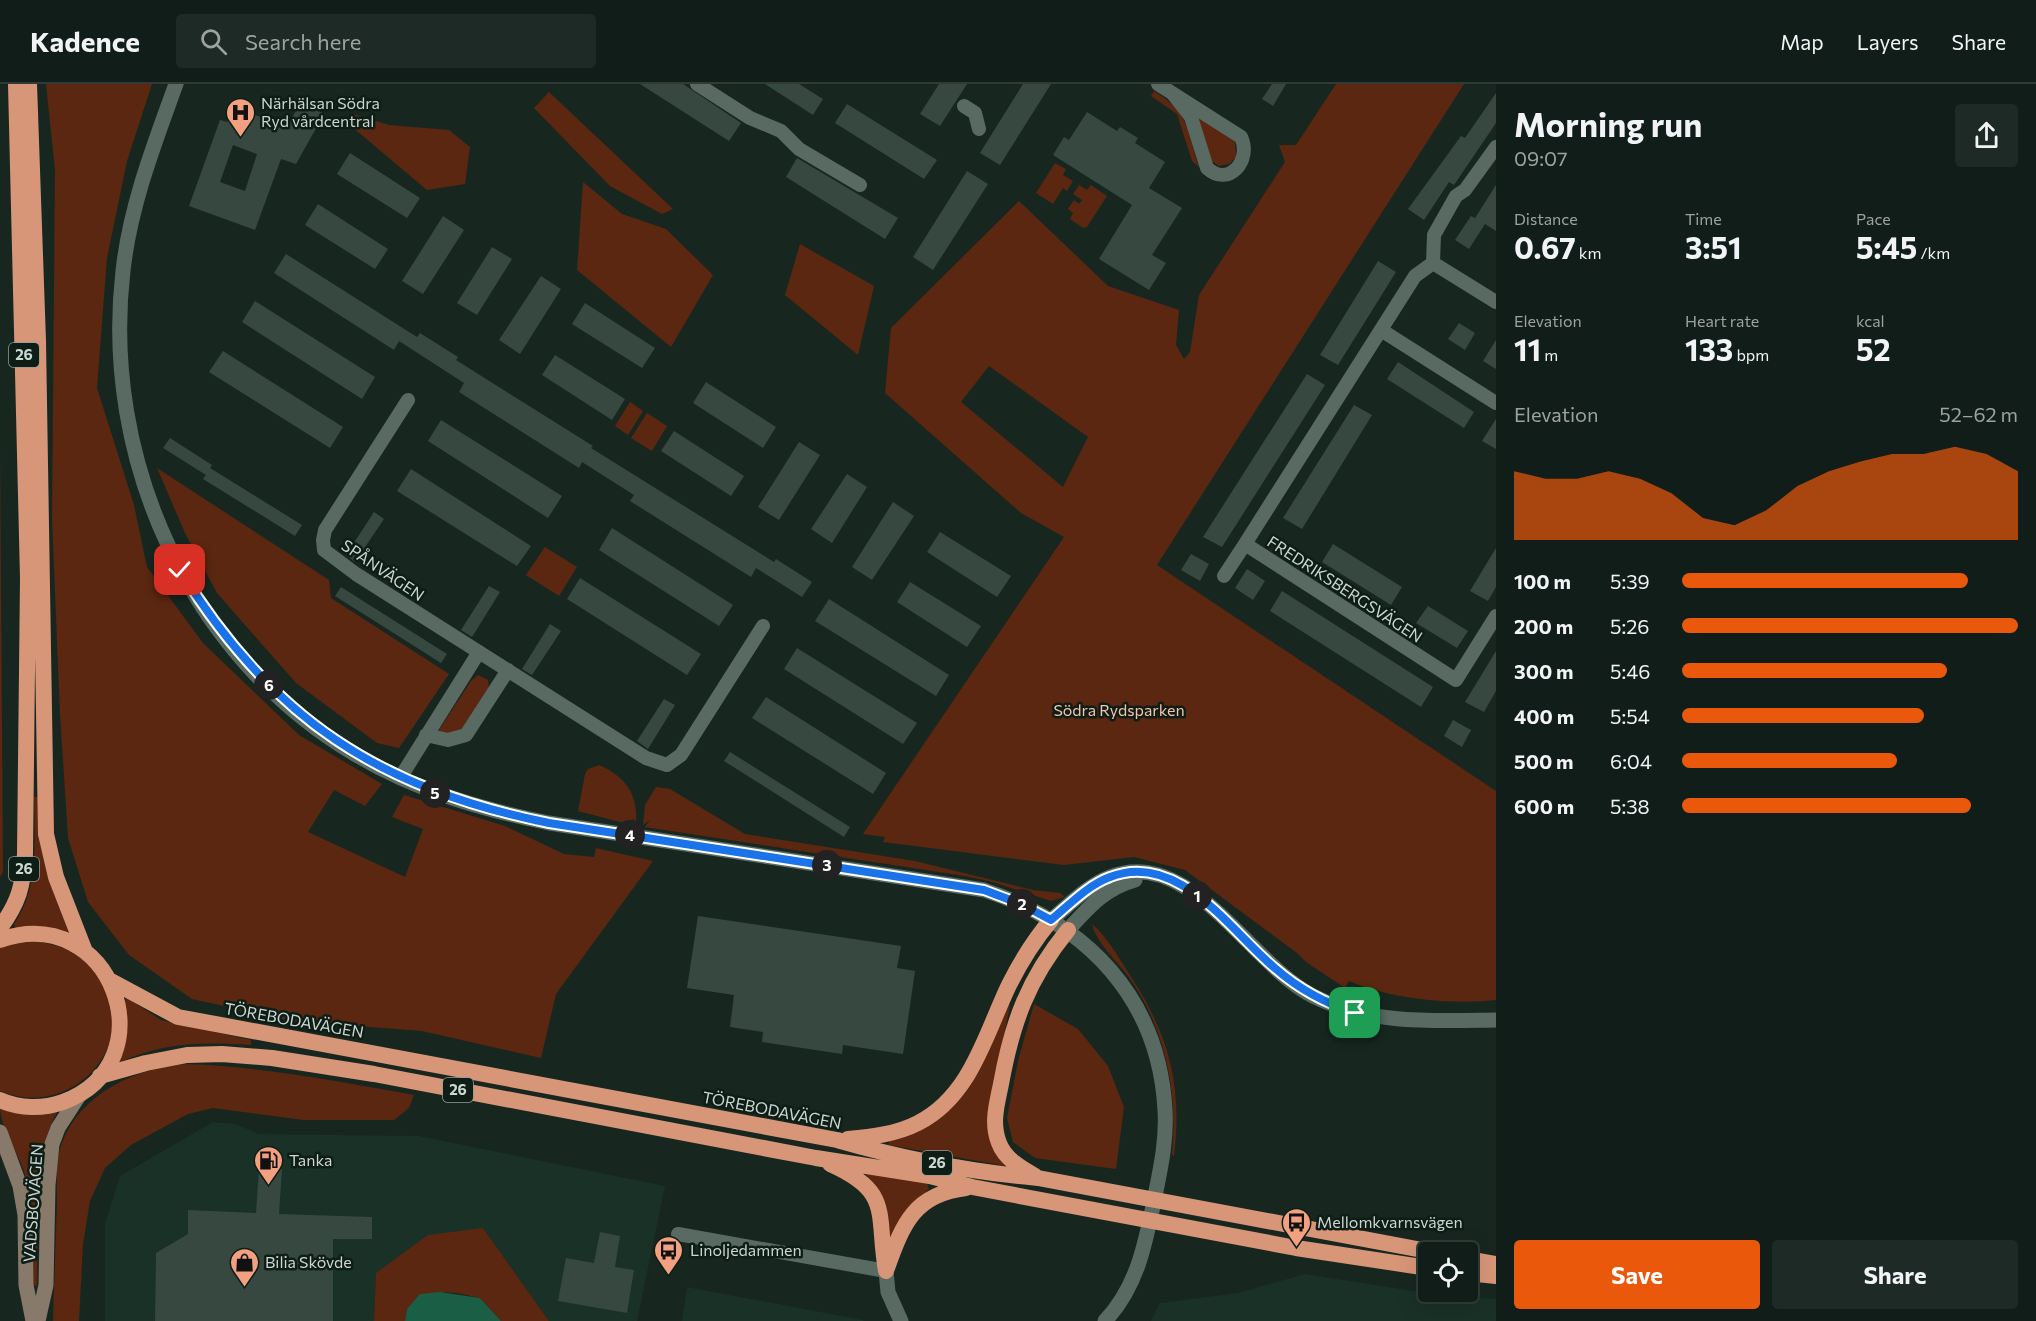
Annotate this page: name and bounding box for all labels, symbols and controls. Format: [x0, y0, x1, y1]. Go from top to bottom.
search box [176, 14, 596, 68]
text: Kadence [30, 24, 140, 58]
icon: search [197, 25, 230, 58]
text: Search here [245, 28, 361, 55]
text: Map [1780, 29, 1824, 54]
text: Layers [1857, 29, 1919, 54]
text: Share [1952, 29, 2006, 54]
place label: Närhälsan Södra Ryd vårdcentral [261, 93, 380, 130]
hospital icon: Närhälsan Södra Ryd vårdcentral [224, 96, 256, 138]
text: Morning run [1514, 103, 1702, 144]
button: share [1955, 104, 2018, 167]
text: 09:07 [1514, 146, 1567, 170]
text: Distance [1514, 209, 1578, 228]
text: Time [1685, 209, 1722, 228]
text: Pace [1856, 209, 1891, 228]
text: 0.67 [1514, 228, 1576, 265]
text: 3:51 [1685, 228, 1741, 265]
text: 5:45 [1856, 228, 1917, 265]
text: km [1576, 243, 1601, 262]
text: /km [1917, 243, 1950, 262]
text: Elevation [1514, 311, 1582, 330]
text: Heart rate [1685, 311, 1759, 330]
text: kcal [1856, 311, 1885, 330]
text: 11 [1514, 330, 1541, 367]
text: 133 [1685, 330, 1733, 367]
text: 52 [1856, 330, 1891, 367]
road number: 26 [9, 343, 39, 367]
text: m [1541, 345, 1558, 364]
text: bpm [1733, 345, 1769, 364]
text: Elevation [1514, 402, 1599, 426]
text: 52–62 m [1939, 402, 2018, 426]
street label: FREDRIKSBERGSVÄGEN [1264, 531, 1426, 646]
street label: SPÅNVÄGEN [338, 535, 428, 604]
pin [154, 544, 205, 595]
icon: check [163, 553, 196, 586]
text: 100 m [1514, 569, 1571, 593]
text: 5:39 [1610, 569, 1650, 593]
text: 200 m [1514, 614, 1573, 638]
text: 5:26 [1610, 614, 1649, 638]
text: 300 m [1514, 659, 1574, 683]
text: 5:46 [1610, 659, 1650, 683]
pin: 6 [254, 670, 284, 700]
text: 6 [264, 675, 274, 694]
park label: Södra Rydsparken [1053, 700, 1185, 719]
text: 400 m [1514, 704, 1574, 728]
text: 5:54 [1610, 704, 1650, 728]
text: 500 m [1514, 749, 1574, 773]
text: 6:04 [1610, 749, 1652, 773]
pin: 5 [420, 778, 450, 808]
text: 5 [430, 783, 440, 802]
text: 600 m [1514, 794, 1574, 818]
text: 5:38 [1610, 794, 1650, 818]
pin: 4 [615, 820, 645, 850]
text: 4 [625, 825, 635, 844]
pin: 3 [812, 850, 842, 880]
text: 3 [822, 855, 832, 874]
road number: 26 [9, 857, 39, 881]
pin: 1 [1182, 881, 1212, 911]
text: 1 [1193, 886, 1201, 905]
pin: 2 [1007, 889, 1037, 919]
text: 2 [1017, 894, 1027, 913]
pin [1329, 987, 1380, 1038]
icon: arrive [1338, 996, 1371, 1029]
street label: TÖREBODAVÄGEN [223, 998, 365, 1041]
road number: 26 [443, 1078, 473, 1102]
street label: TÖREBODAVÄGEN [701, 1087, 843, 1132]
street label: VADSBOVÄGEN [19, 1143, 46, 1263]
fuel station icon: Tanka [252, 1144, 284, 1186]
place label: Tanka [289, 1150, 332, 1169]
road number: 26 [922, 1151, 952, 1175]
bus stop icon: Mellomkvarnsvägen [1280, 1206, 1312, 1248]
place label: Mellomkvarnsvägen [1317, 1212, 1463, 1231]
bus stop icon: Linoljedammen [653, 1234, 685, 1276]
place label: Linoljedammen [690, 1240, 802, 1259]
button: Save [1514, 1240, 1760, 1309]
button: Share [1772, 1240, 2018, 1309]
map controls [1418, 1242, 1478, 1302]
button: locate [1418, 1242, 1478, 1302]
shop icon: Bilia Skövde [228, 1246, 260, 1288]
place label: Bilia Skövde [265, 1252, 352, 1271]

